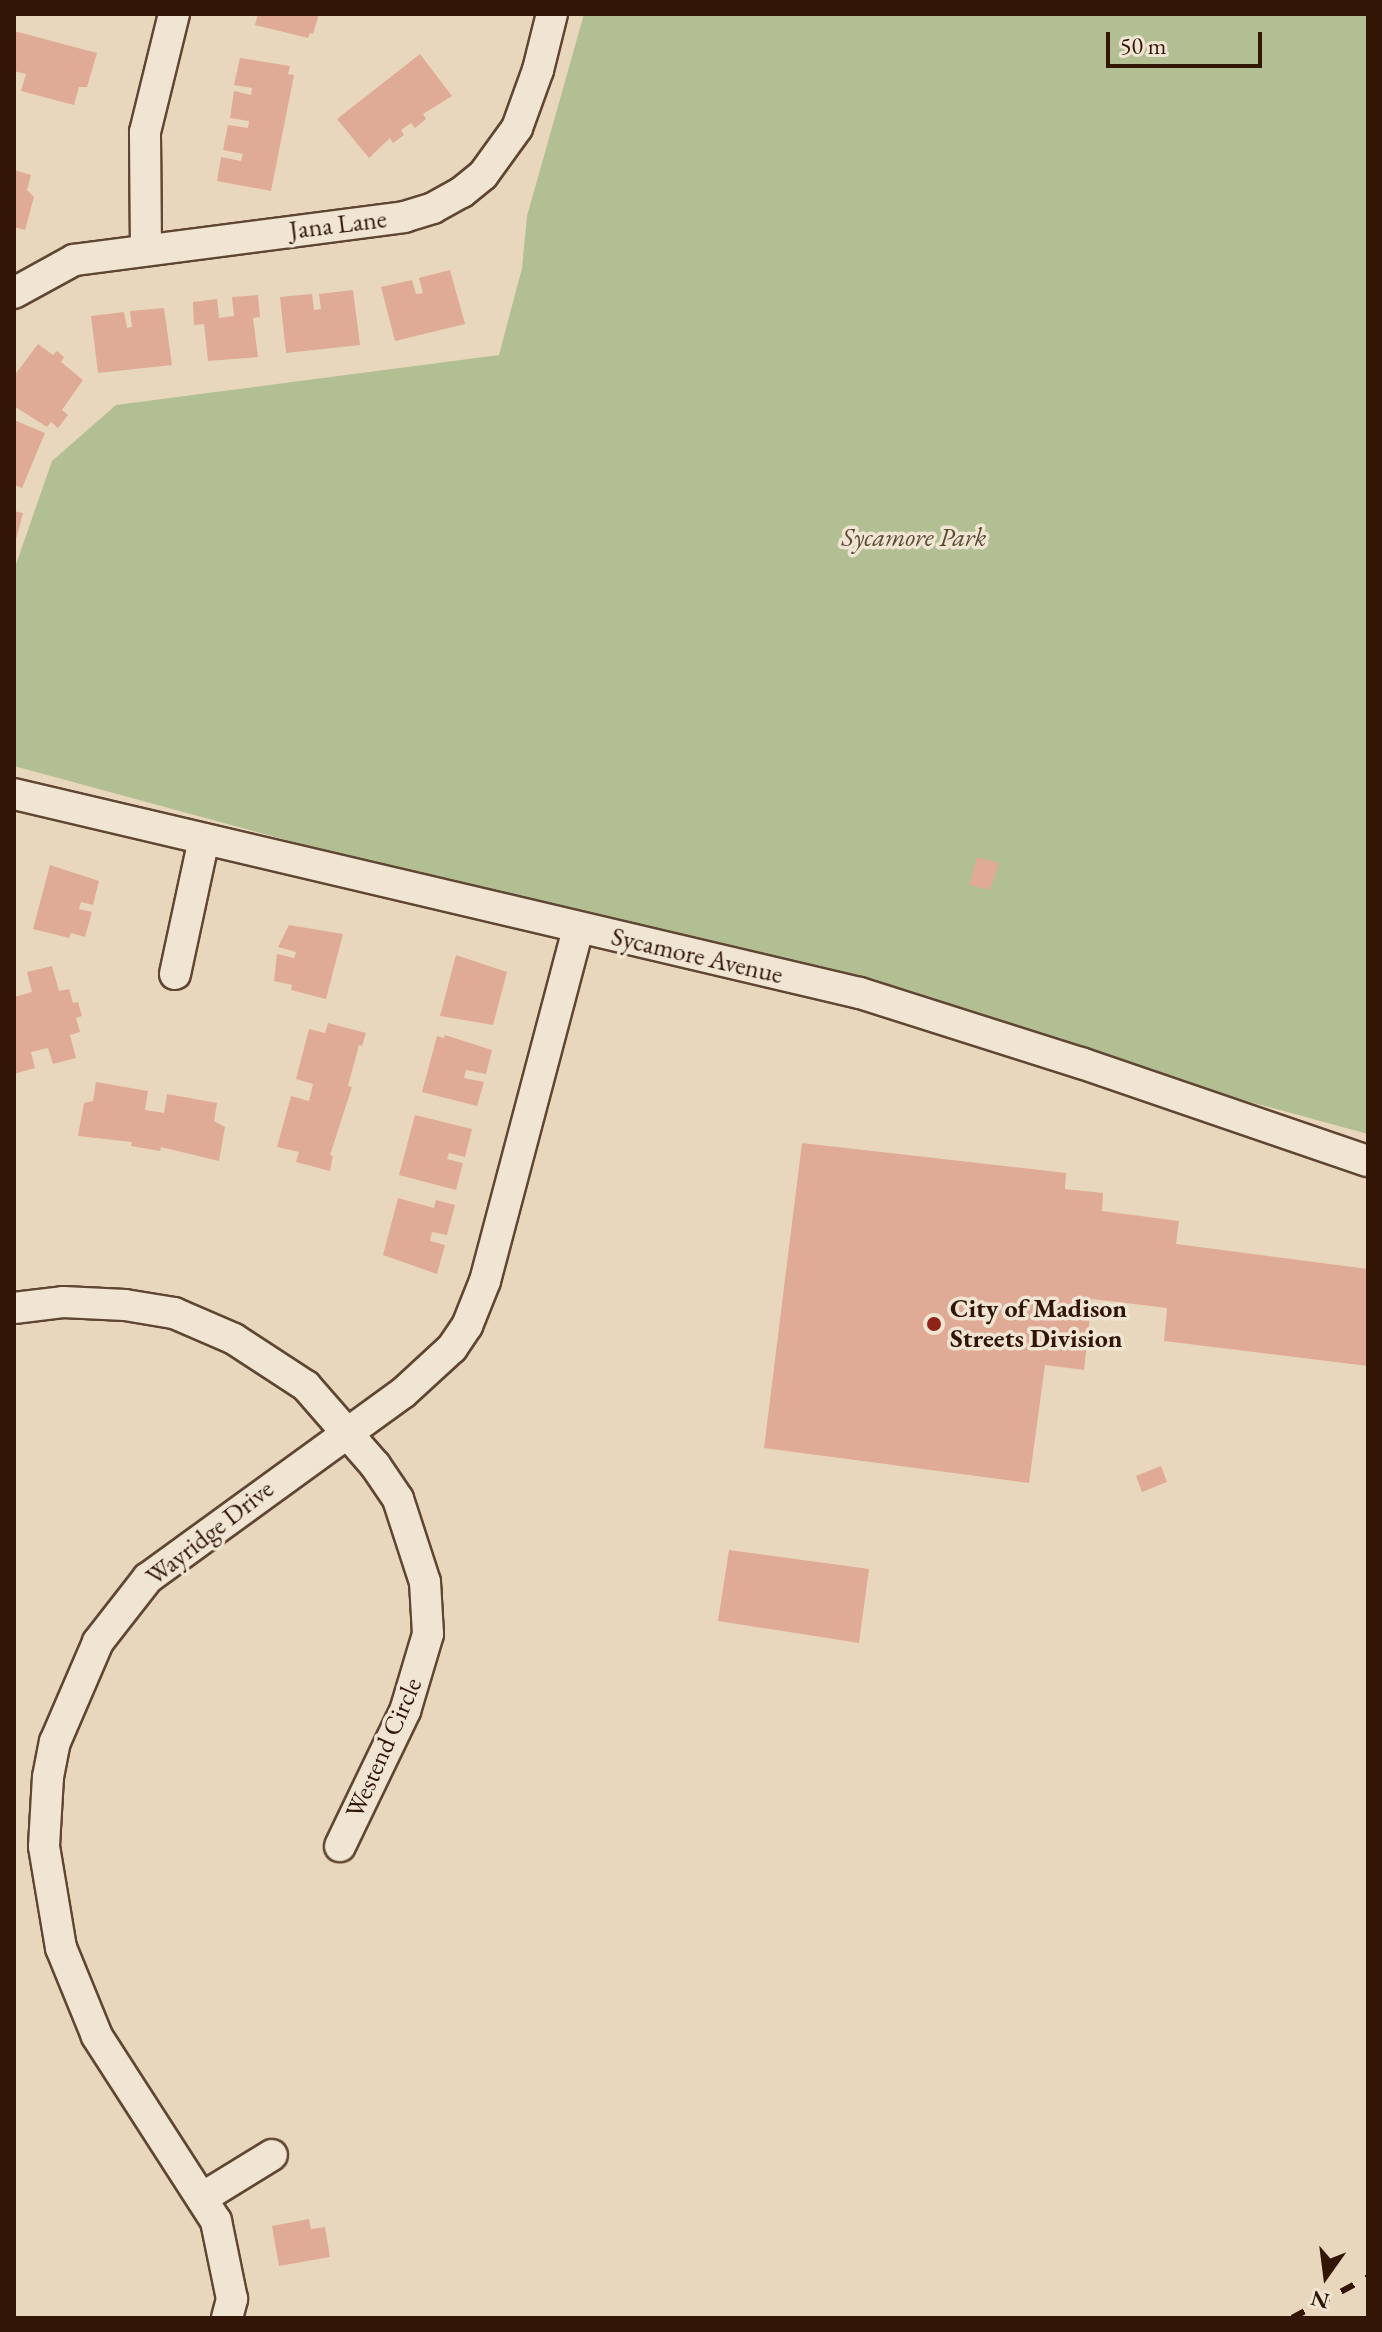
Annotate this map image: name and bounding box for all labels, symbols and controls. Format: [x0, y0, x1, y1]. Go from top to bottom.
scale bar [1110, 16, 1266, 66]
text: 50 m [1120, 30, 1167, 61]
street label: Jana Lane [287, 204, 389, 246]
park label: Sycamore Park [842, 522, 986, 554]
street label: Sycamore Avenue [608, 921, 786, 991]
place label: City of Madison Streets Division [950, 1293, 1127, 1354]
marker: City of Madison Streets Division [925, 1315, 943, 1333]
street label: Wayridge Drive [140, 1474, 280, 1592]
street label: Westend Circle [339, 1673, 429, 1823]
north arrow [1286, 2236, 1366, 2316]
text: N [1308, 2284, 1332, 2316]

